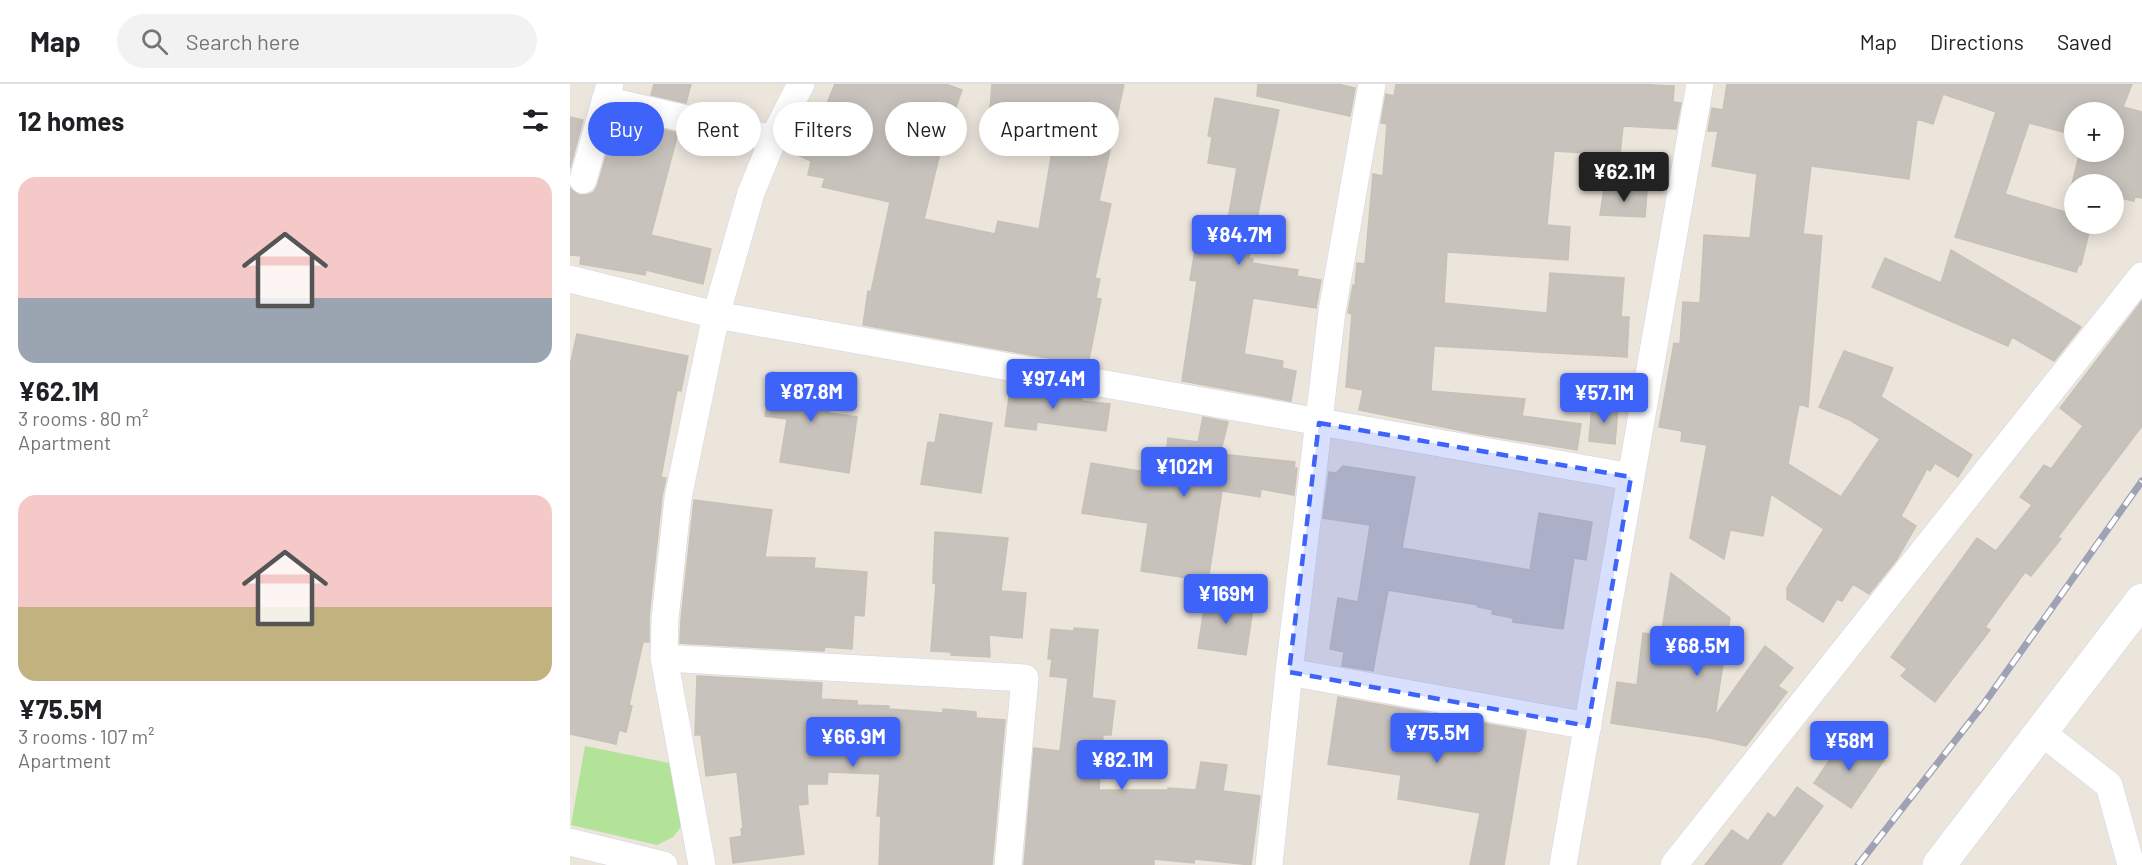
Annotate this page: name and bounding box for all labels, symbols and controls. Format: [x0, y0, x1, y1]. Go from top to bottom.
search box [117, 14, 537, 68]
text: Map [30, 24, 81, 58]
icon: search [138, 25, 171, 58]
text: Search here [186, 28, 300, 54]
text: Map [1860, 29, 1897, 54]
text: Directions [1930, 29, 2024, 54]
text: Saved [2057, 29, 2112, 54]
chip: Buy [588, 102, 664, 156]
chip: Rent [676, 102, 761, 156]
chip: Filters [773, 102, 873, 156]
chip: New [885, 102, 967, 156]
chip: Apartment [979, 102, 1119, 156]
map controls [2064, 102, 2124, 234]
button: + [2064, 102, 2124, 162]
icon: filters [519, 104, 552, 137]
text: 12 homes [18, 105, 124, 136]
pin: ¥62.1M [1575, 152, 1673, 203]
text: ¥62.1M [1593, 159, 1655, 183]
button: − [2064, 174, 2124, 234]
pin: ¥84.7M [1190, 215, 1288, 266]
icon: home [231, 216, 339, 324]
text: ¥84.7M [1206, 222, 1272, 246]
pin: ¥97.4M [1004, 359, 1102, 410]
text: ¥97.4M [1021, 366, 1085, 390]
pin: ¥87.8M [762, 372, 860, 423]
pin: ¥57.1M [1555, 373, 1653, 424]
text: ¥62.1M [18, 375, 99, 406]
text: ¥87.8M [779, 379, 843, 403]
text: ¥57.1M [1574, 380, 1634, 404]
text: 3 rooms · 80 m² [18, 406, 148, 430]
text: Apartment [18, 430, 111, 454]
pin: ¥102M [1142, 447, 1226, 498]
text: ¥102M [1155, 454, 1213, 478]
icon: home [231, 534, 339, 642]
pin: ¥169M [1184, 574, 1268, 625]
text: ¥169M [1198, 581, 1254, 605]
pin: ¥68.5M [1648, 626, 1746, 677]
text: ¥68.5M [1664, 633, 1730, 657]
text: ¥75.5M [18, 693, 102, 724]
pin: ¥75.5M [1388, 713, 1486, 764]
pin: ¥66.9M [804, 717, 902, 768]
text: ¥75.5M [1405, 720, 1469, 744]
pin: ¥58M [1813, 721, 1885, 772]
text: 3 rooms · 107 m² [18, 724, 154, 748]
text: ¥66.9M [820, 724, 886, 748]
text: ¥58M [1824, 728, 1874, 752]
pin: ¥82.1M [1073, 740, 1171, 791]
text: ¥82.1M [1091, 747, 1153, 771]
text: Apartment [18, 748, 111, 772]

